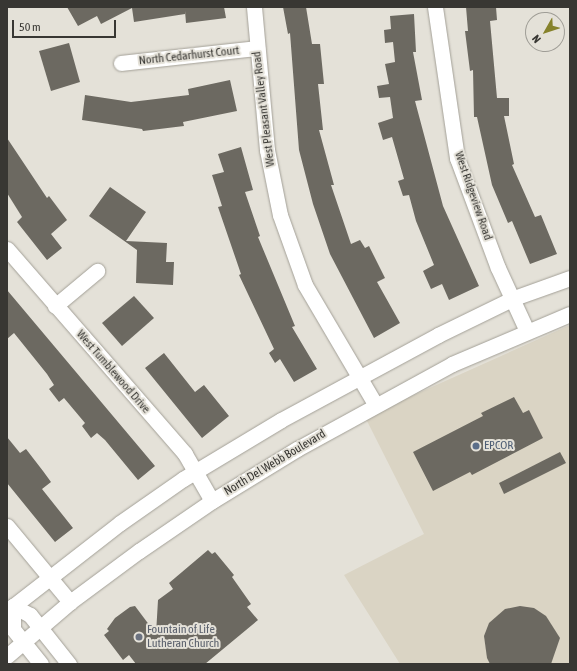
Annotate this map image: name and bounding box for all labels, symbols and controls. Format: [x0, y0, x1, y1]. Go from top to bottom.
scale bar [14, 12, 118, 38]
north arrow [525, 12, 565, 52]
text: 50 m [19, 20, 41, 34]
text: N [530, 33, 543, 45]
street label: North Cedarhurst Court [138, 44, 240, 68]
street label: West Pleasant Valley Road [250, 51, 278, 167]
street label: West Ridgeview Road [451, 150, 495, 242]
street label: West Tumblewood Drive [73, 328, 153, 416]
street label: North Del Webb Boulevard [222, 427, 328, 499]
place label: EPCOR [484, 439, 513, 453]
marker: EPCOR [471, 441, 481, 451]
place label: Fountain of Life Lutheran Church [147, 623, 219, 651]
marker: Fountain of Life Lutheran Church [134, 632, 144, 642]

